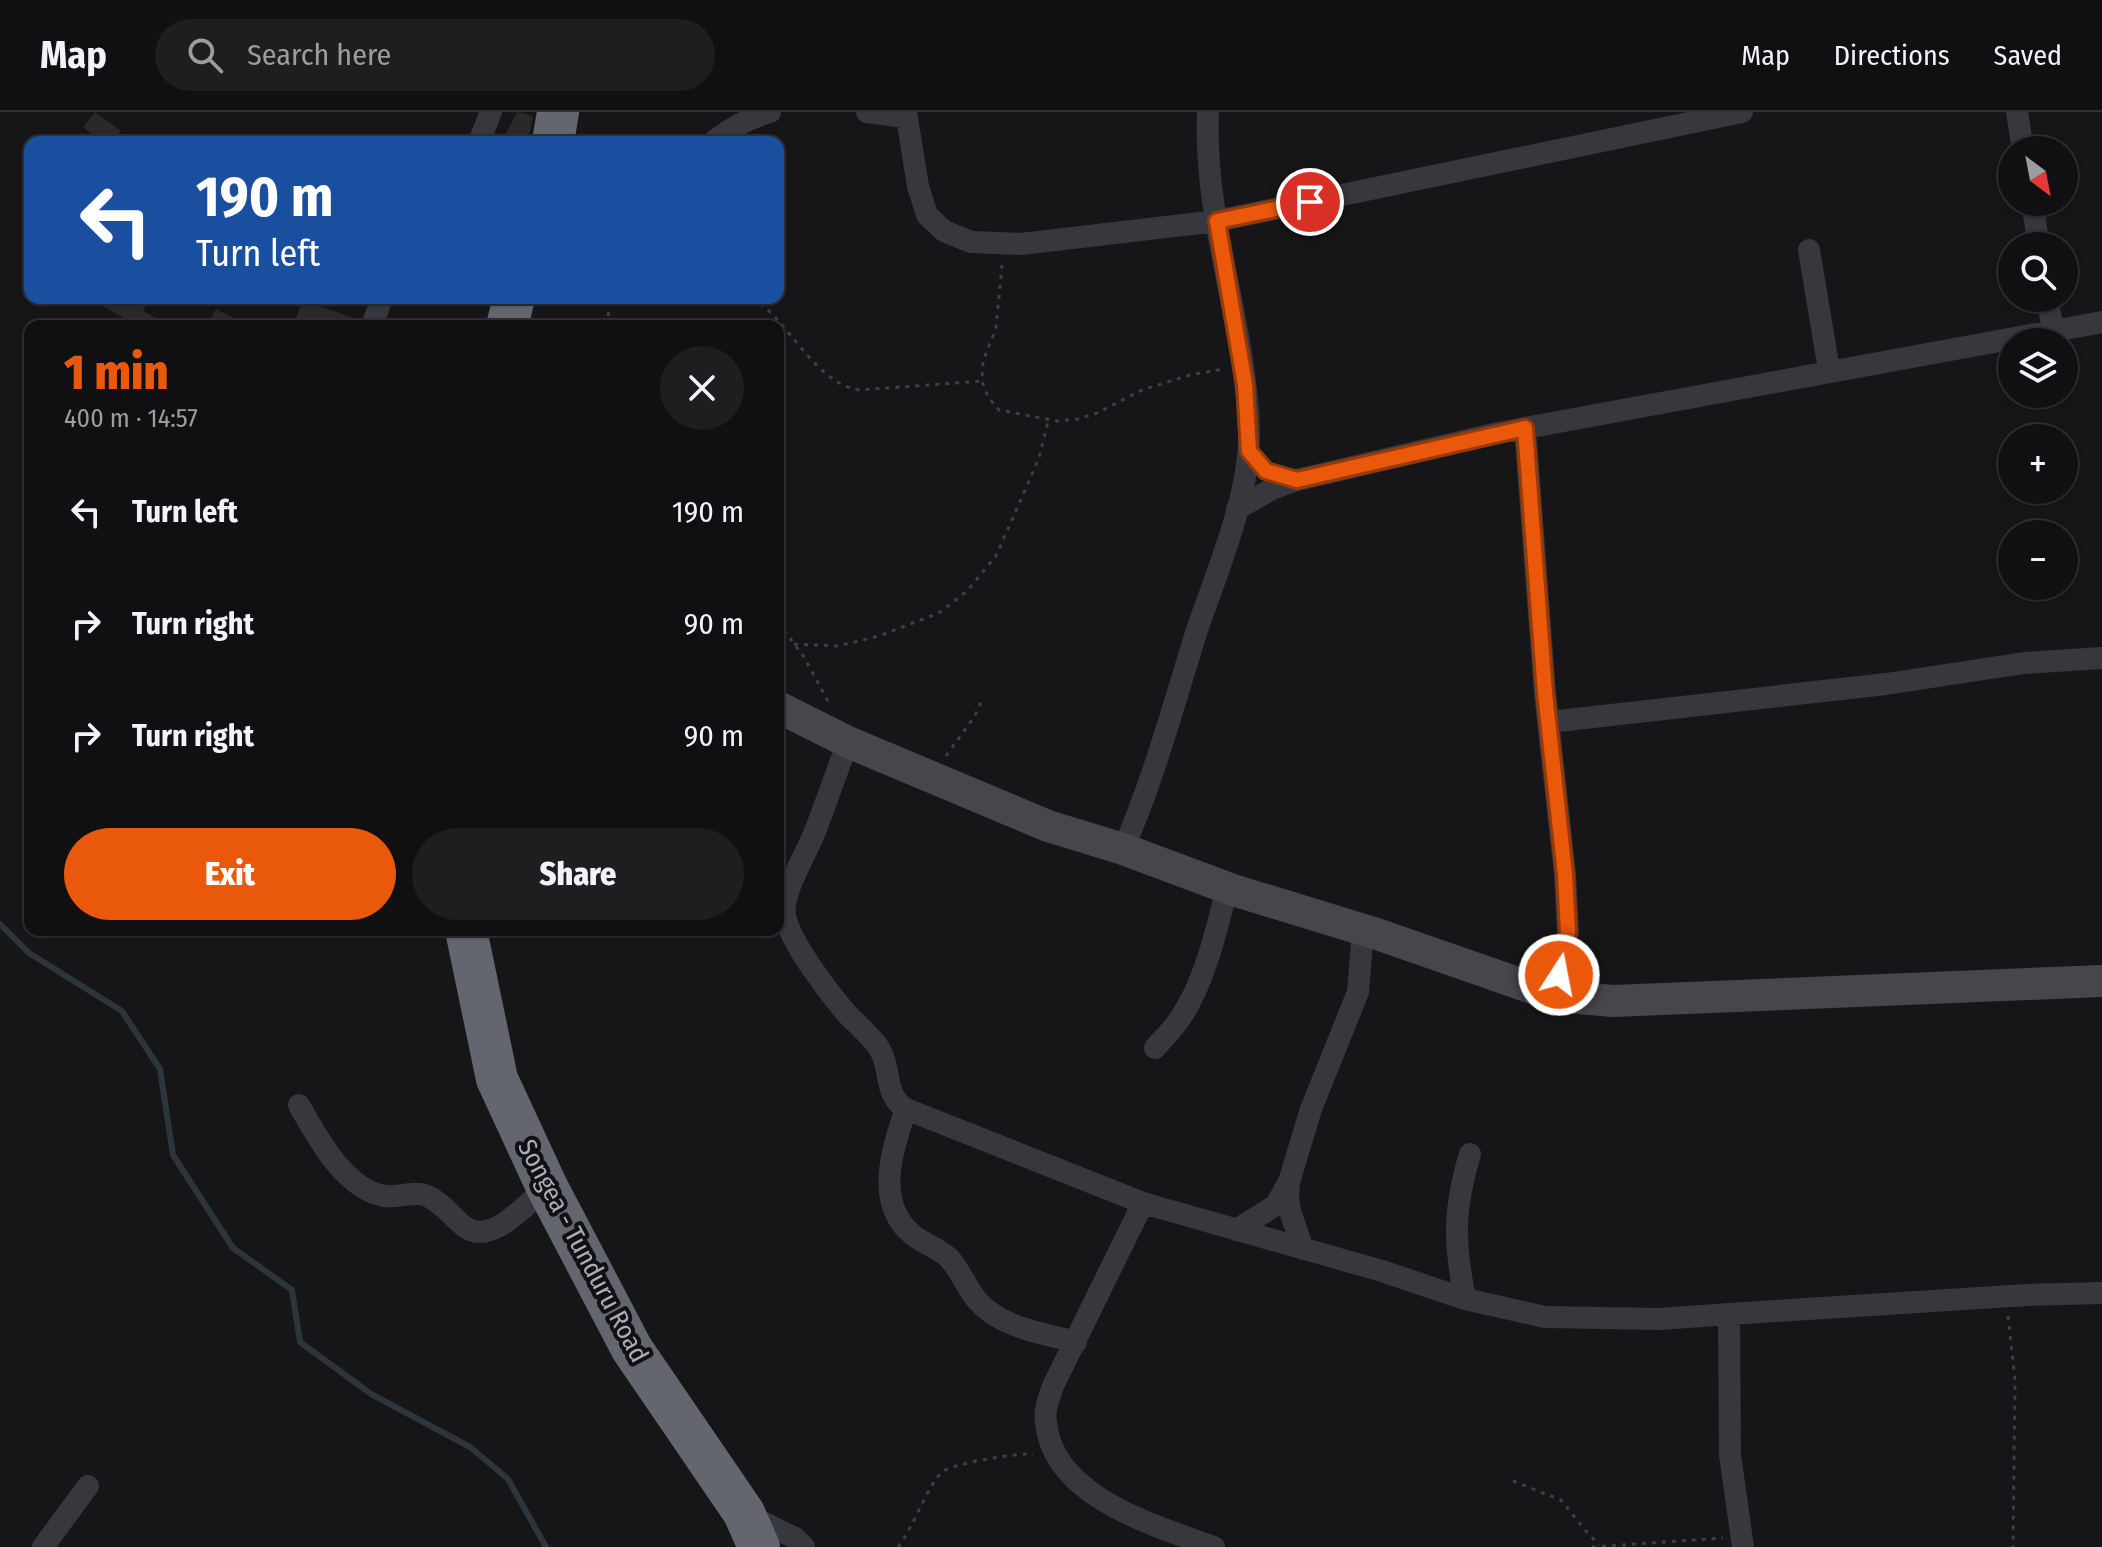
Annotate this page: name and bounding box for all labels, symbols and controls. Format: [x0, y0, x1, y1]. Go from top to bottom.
search box [155, 19, 715, 91]
text: Map [40, 32, 107, 78]
icon: search [183, 33, 227, 77]
text: Search here [247, 37, 391, 73]
text: Map [1741, 39, 1790, 72]
text: Directions [1834, 39, 1950, 72]
text: Saved [1994, 39, 2062, 72]
north arrow [1998, 136, 2078, 216]
map controls [1998, 136, 2078, 600]
text: 190 m [196, 164, 334, 231]
icon: left [64, 168, 168, 272]
pin [1276, 168, 1344, 236]
icon: arrive [1288, 180, 1332, 224]
text: Turn left [196, 232, 320, 276]
button: search [1998, 232, 2078, 312]
button: layers [1998, 328, 2078, 408]
text: 1 min [64, 344, 168, 402]
button: close [660, 346, 744, 430]
text: 400 m · 14:57 [64, 403, 198, 434]
button: + [1998, 424, 2078, 504]
icon: left [64, 490, 108, 534]
text: Turn left [132, 494, 238, 530]
text: 190 m [672, 494, 744, 530]
button: − [1998, 520, 2078, 600]
icon: right [64, 602, 108, 646]
text: Turn right [132, 606, 254, 642]
text: 90 m [684, 606, 744, 642]
icon: right [64, 714, 108, 758]
text: Turn right [132, 718, 254, 754]
text: 90 m [684, 718, 744, 754]
button: Exit [64, 828, 396, 920]
button: Share [412, 828, 744, 920]
position arrow [1517, 933, 1601, 1017]
street label: Songea - Tunduru Road [511, 1134, 655, 1368]

